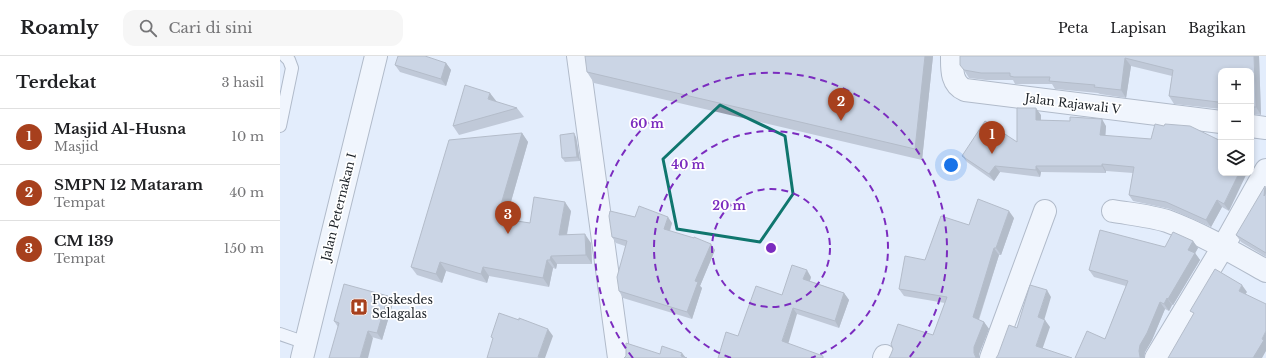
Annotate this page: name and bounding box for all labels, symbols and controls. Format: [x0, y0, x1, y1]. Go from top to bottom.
search box [123, 10, 403, 46]
text: Roamly [20, 16, 99, 39]
icon: search [137, 17, 159, 39]
text: Cari di sini [169, 18, 252, 37]
text: Peta [1058, 19, 1088, 37]
text: Lapisan [1110, 19, 1166, 37]
text: Bagikan [1188, 19, 1246, 37]
map controls [1218, 68, 1254, 176]
button: + [1218, 68, 1254, 104]
text: Terdekat [16, 72, 96, 93]
text: 3 hasil [222, 74, 264, 91]
pin: 2 [828, 88, 854, 121]
street label: Jalan Rajawali V [1022, 90, 1122, 117]
button: − [1218, 104, 1254, 140]
text: 60 m [630, 116, 665, 131]
text: Masjid Al-Husna [54, 119, 186, 138]
pin: 1 [979, 121, 1005, 154]
text: 1 [26, 128, 32, 145]
text: 10 m [231, 128, 264, 145]
text: Masjid [54, 138, 98, 155]
button: layers [1218, 140, 1254, 176]
street label: Jalan Peternakan I [317, 151, 359, 264]
your location [941, 155, 961, 175]
text: 40 m [671, 157, 705, 172]
text: SMPN 12 Mataram [54, 175, 203, 194]
text: 2 [25, 184, 33, 201]
text: 40 m [229, 184, 264, 201]
text: Tempat [54, 194, 105, 211]
text: 20 m [712, 198, 746, 213]
pin: 3 [495, 201, 521, 234]
text: CM 139 [54, 231, 114, 250]
text: 3 [25, 240, 33, 257]
text: 150 m [224, 240, 264, 257]
centre of rings [764, 241, 778, 255]
text: Tempat [54, 250, 105, 267]
place label: Poskesdes Selagalas [372, 292, 433, 321]
hospital icon: Poskesdes Selagalas [349, 297, 369, 317]

